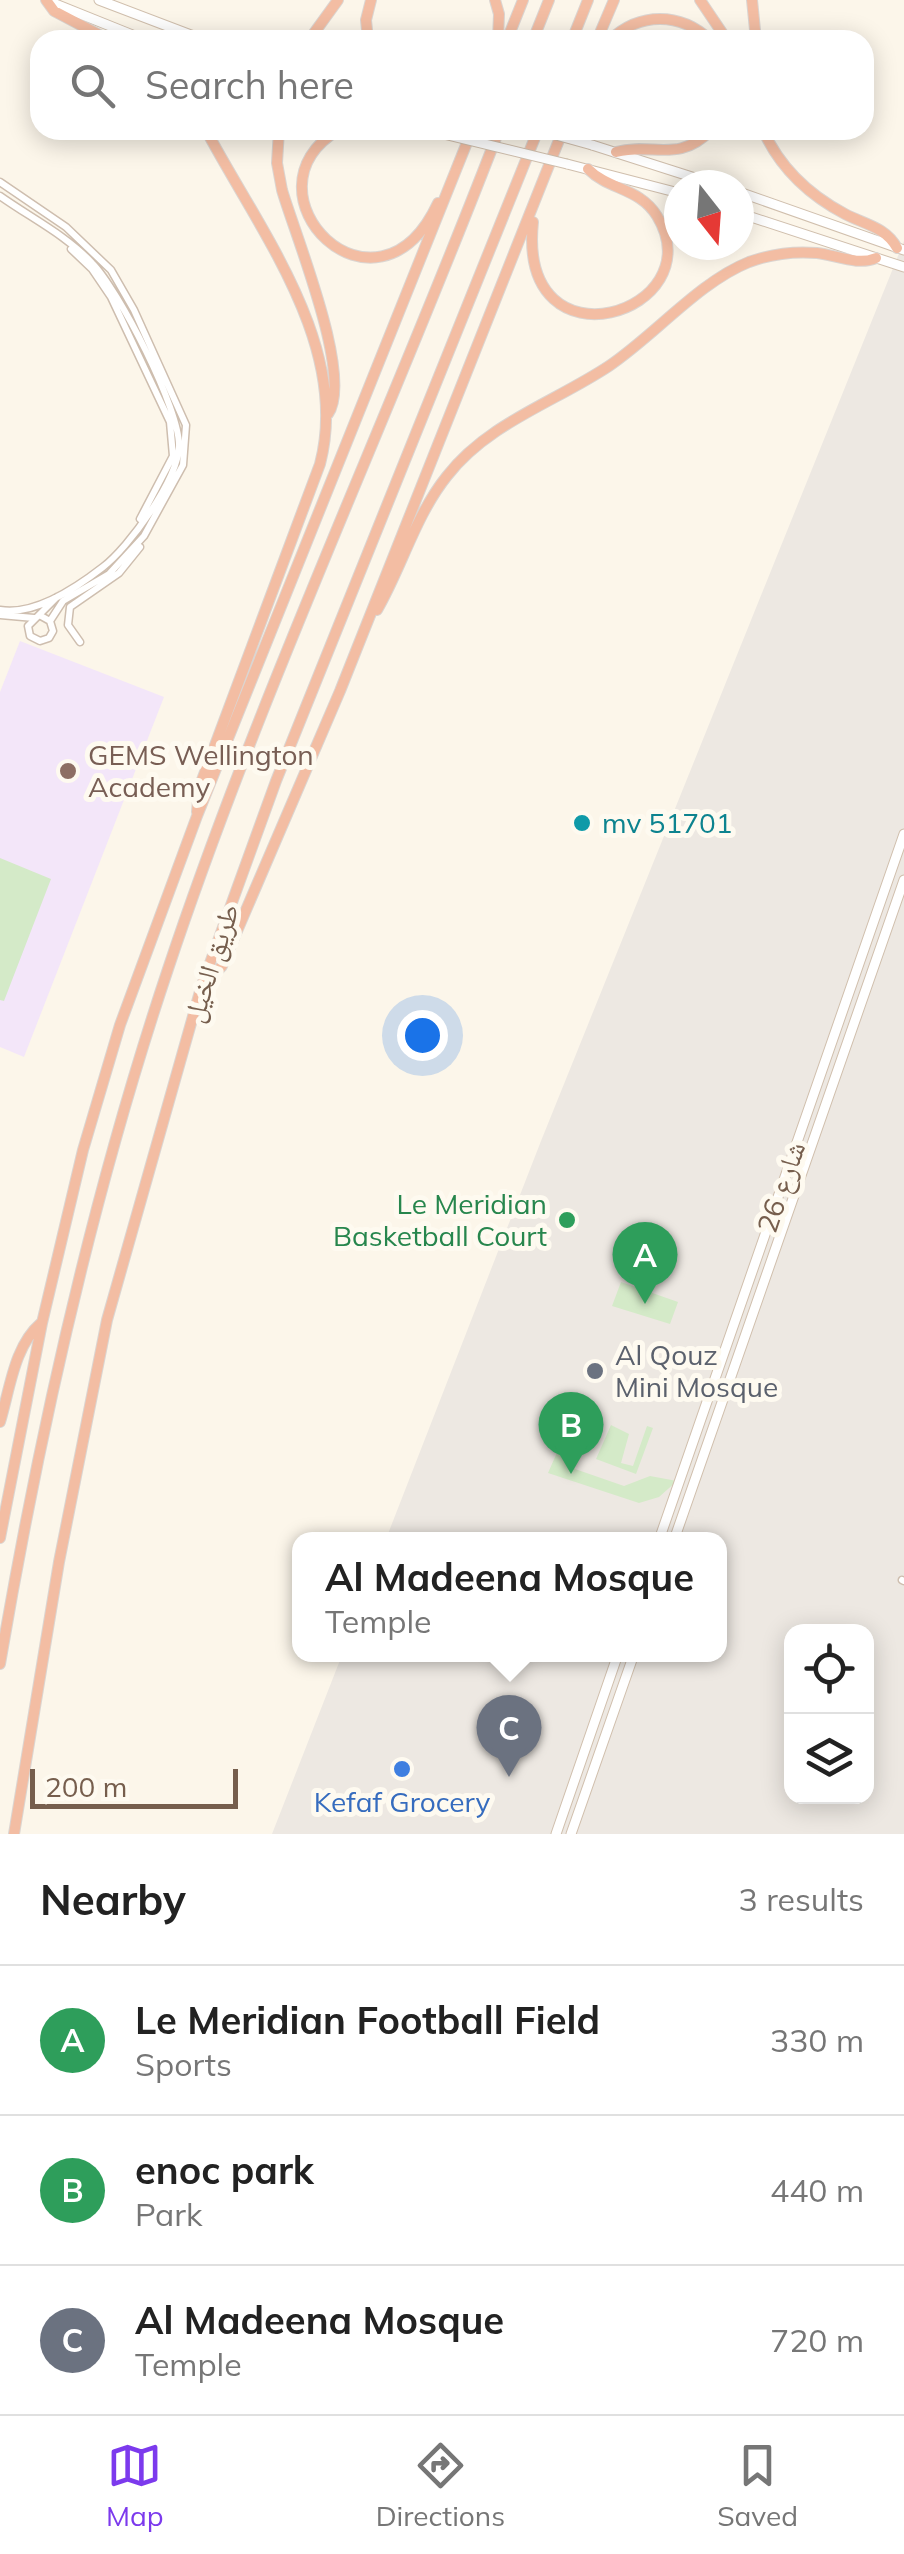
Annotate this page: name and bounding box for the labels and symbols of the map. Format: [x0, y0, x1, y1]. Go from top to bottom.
north arrow [664, 170, 754, 260]
place label: GEMS Wellington Academy [88, 737, 314, 804]
marker: GEMS Wellington Academy [57, 760, 79, 782]
place label: mv 51701 [602, 805, 733, 840]
marker: mv 51701 [571, 812, 593, 834]
street label: طريق الخيل [175, 899, 247, 1027]
your location [397, 1010, 448, 1061]
street label: شارع 26 [749, 1137, 813, 1237]
place label: Le Meridian Basketball Court [333, 1186, 547, 1253]
marker: Le Meridian Basketball Court [556, 1209, 578, 1231]
pin: A [612, 1222, 678, 1304]
place label: Al Qouz Mini Mosque [615, 1337, 778, 1404]
marker: Al Qouz Mini Mosque [584, 1360, 606, 1382]
pin: B [538, 1392, 604, 1474]
pin: C [476, 1694, 542, 1777]
marker: Kefaf Grocery [391, 1758, 413, 1780]
scale bar [30, 1764, 238, 1808]
place label: Kefaf Grocery [314, 1784, 490, 1819]

